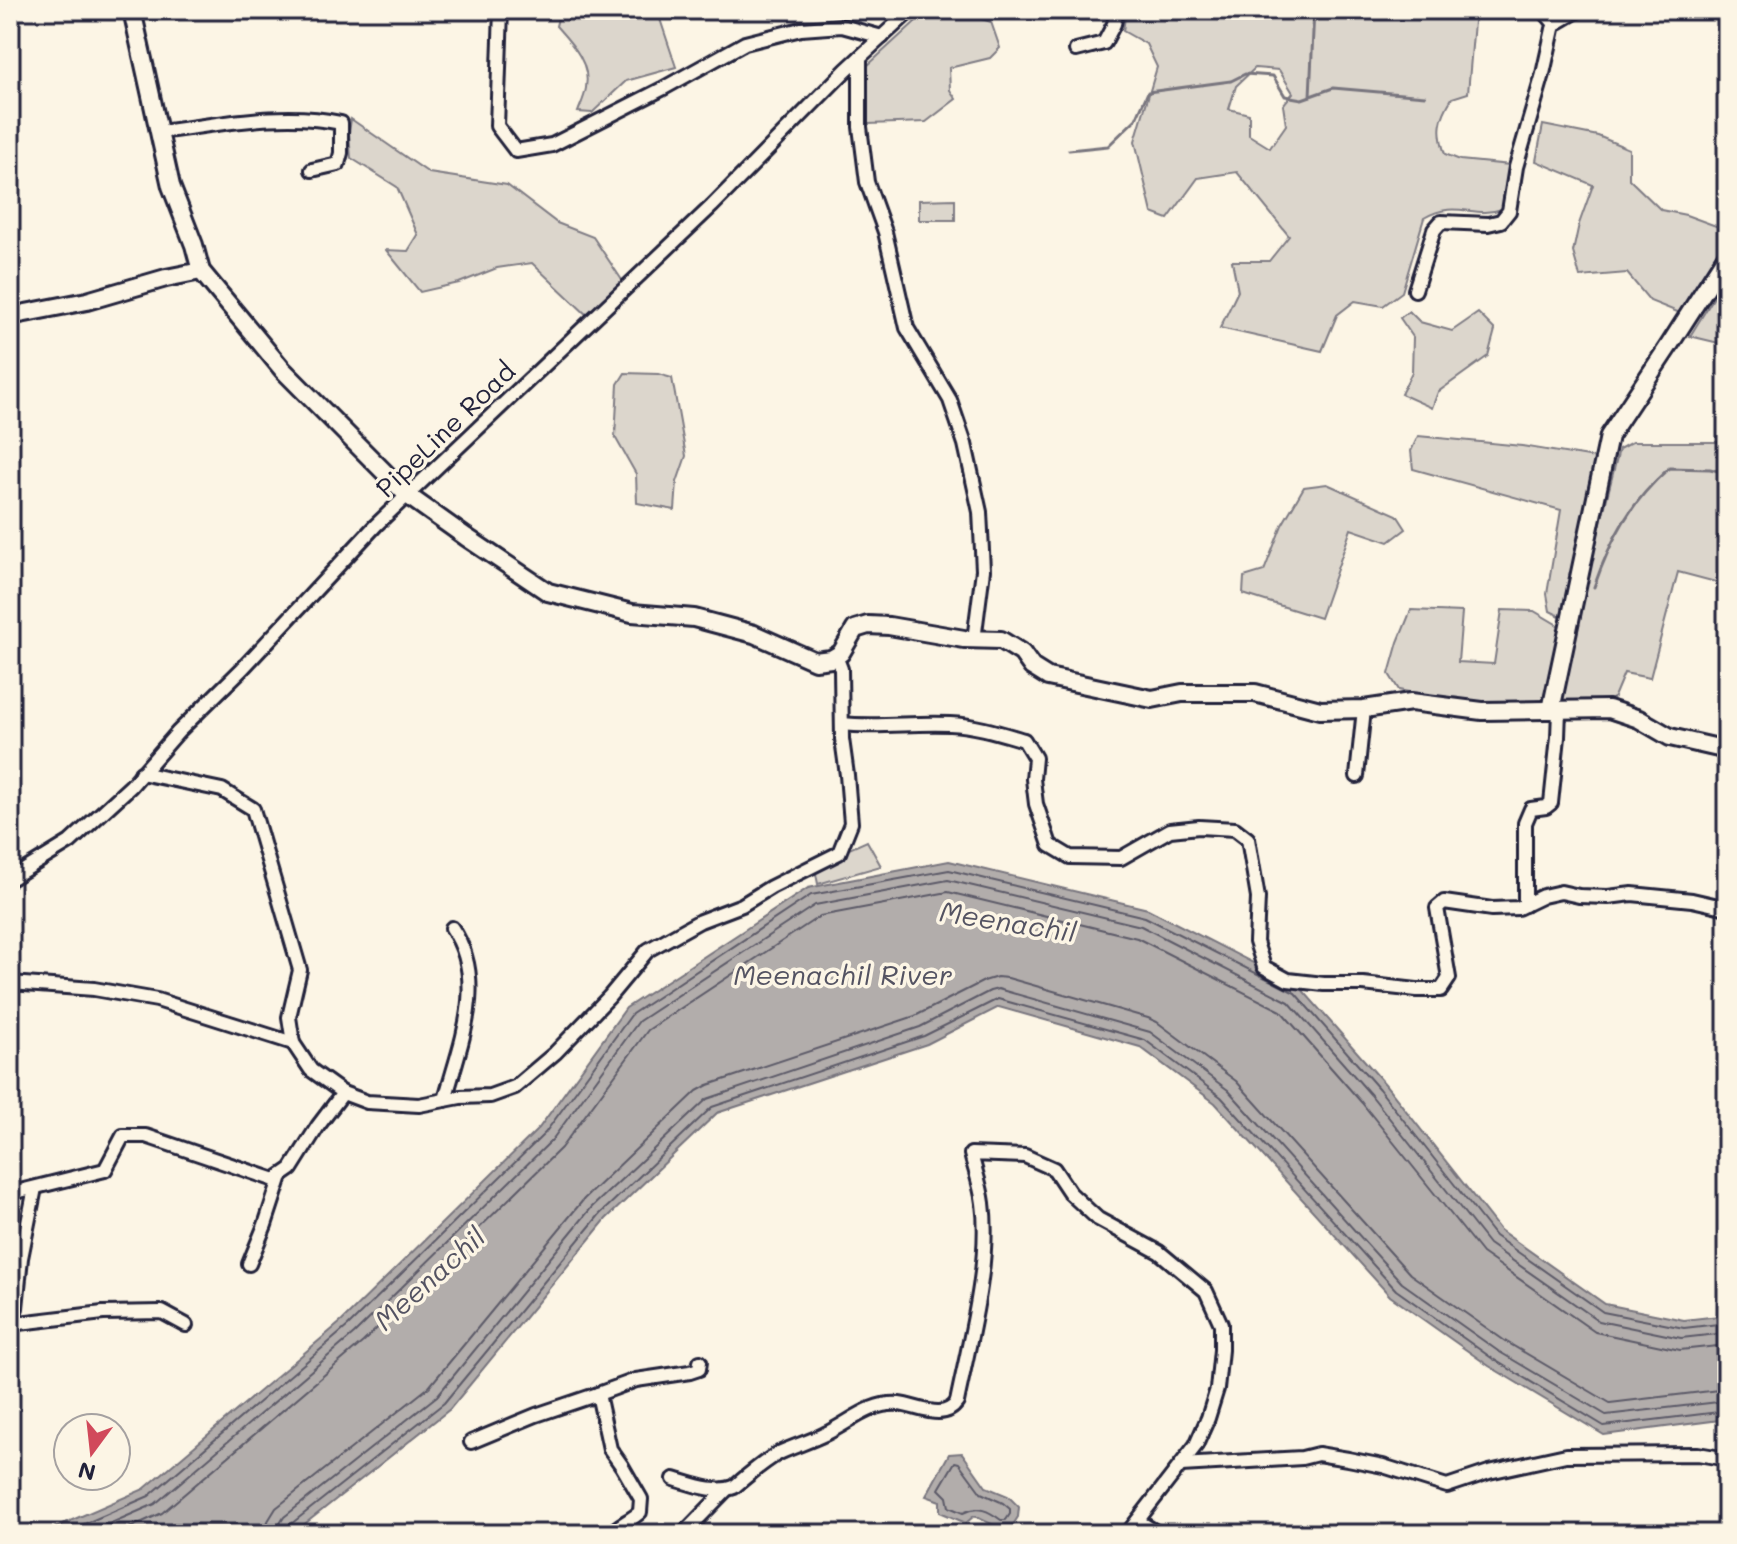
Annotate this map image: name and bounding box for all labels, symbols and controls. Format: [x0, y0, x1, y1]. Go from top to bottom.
street label: PipeLine Road [368, 354, 522, 504]
water label: Meenachil [937, 892, 1079, 950]
water label: Meenachil River [733, 956, 953, 992]
water label: Meenachil [366, 1219, 492, 1337]
north arrow [52, 1412, 132, 1492]
text: N [75, 1456, 99, 1488]

